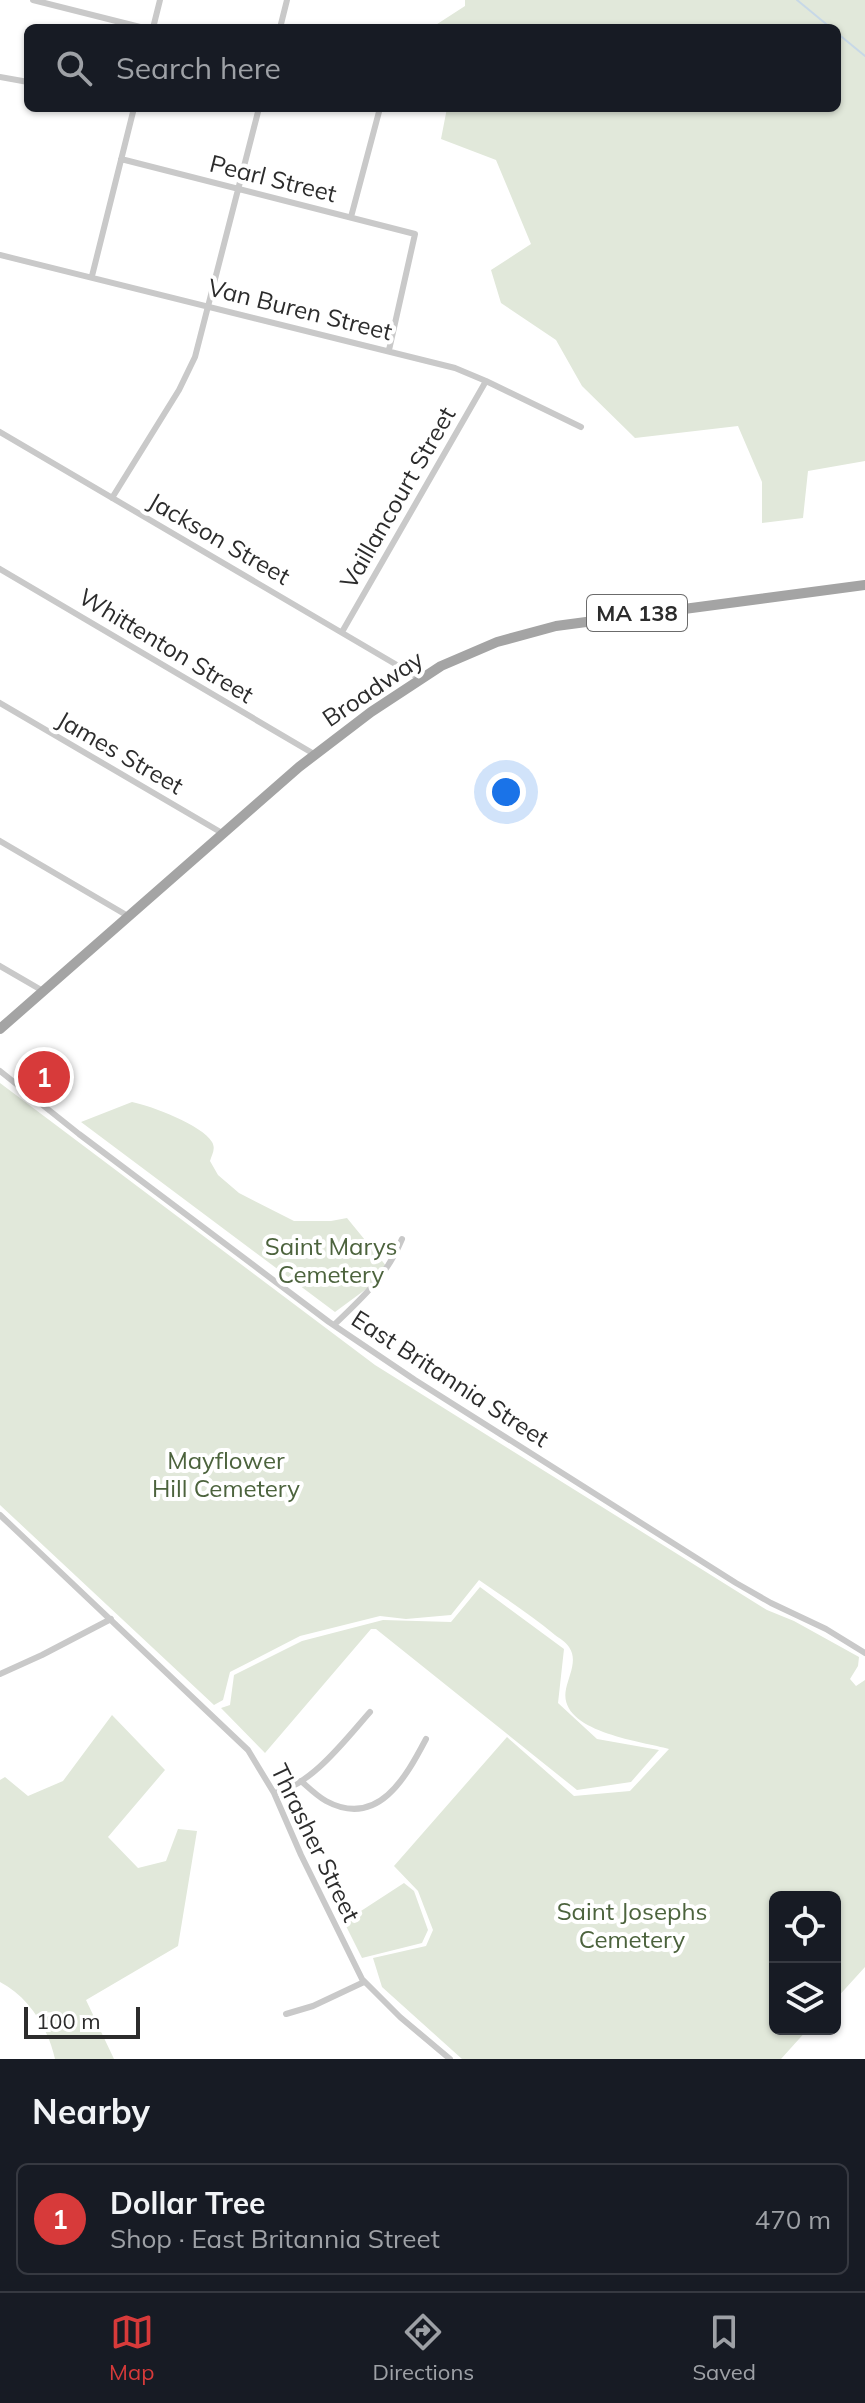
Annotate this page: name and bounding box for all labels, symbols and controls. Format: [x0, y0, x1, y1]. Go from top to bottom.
search box [24, 24, 841, 112]
icon: search [52, 46, 96, 90]
text: Search here [116, 49, 281, 87]
street label: Pearl Street [207, 148, 340, 208]
street label: Van Buren Street [205, 272, 395, 346]
street label: Vaillancourt Street [333, 401, 461, 594]
street label: Jackson Street [143, 485, 296, 591]
street label: Whittenton Street [74, 581, 259, 709]
road number: MA 138 [587, 595, 687, 631]
street label: Broadway [316, 643, 429, 733]
street label: James Street [52, 704, 189, 800]
your location [486, 772, 526, 812]
pin: 1 [18, 1047, 70, 1107]
park label: Saint Marys Cemetery [265, 1231, 397, 1289]
street label: East Britannia Street [346, 1303, 555, 1453]
park label: Mayflower Hill Cemetery [152, 1445, 300, 1503]
street label: Thrasher Street [265, 1759, 367, 1926]
map controls [769, 1891, 841, 2035]
button: locate [769, 1891, 841, 1963]
park label: Saint Josephs Cemetery [557, 1896, 707, 1954]
button: layers [769, 1963, 841, 2035]
scale bar [24, 2003, 140, 2039]
text: 100 m [36, 2007, 101, 2035]
text: Nearby [32, 2090, 150, 2133]
text: Dollar Tree [110, 2184, 266, 2222]
text: 1 [52, 2203, 68, 2236]
text: 470 m [755, 2203, 831, 2236]
text: Shop · East Britannia Street [110, 2222, 440, 2255]
tab: Map [109, 2310, 154, 2386]
tab: Directions [373, 2310, 474, 2386]
tab: Saved [692, 2310, 756, 2386]

